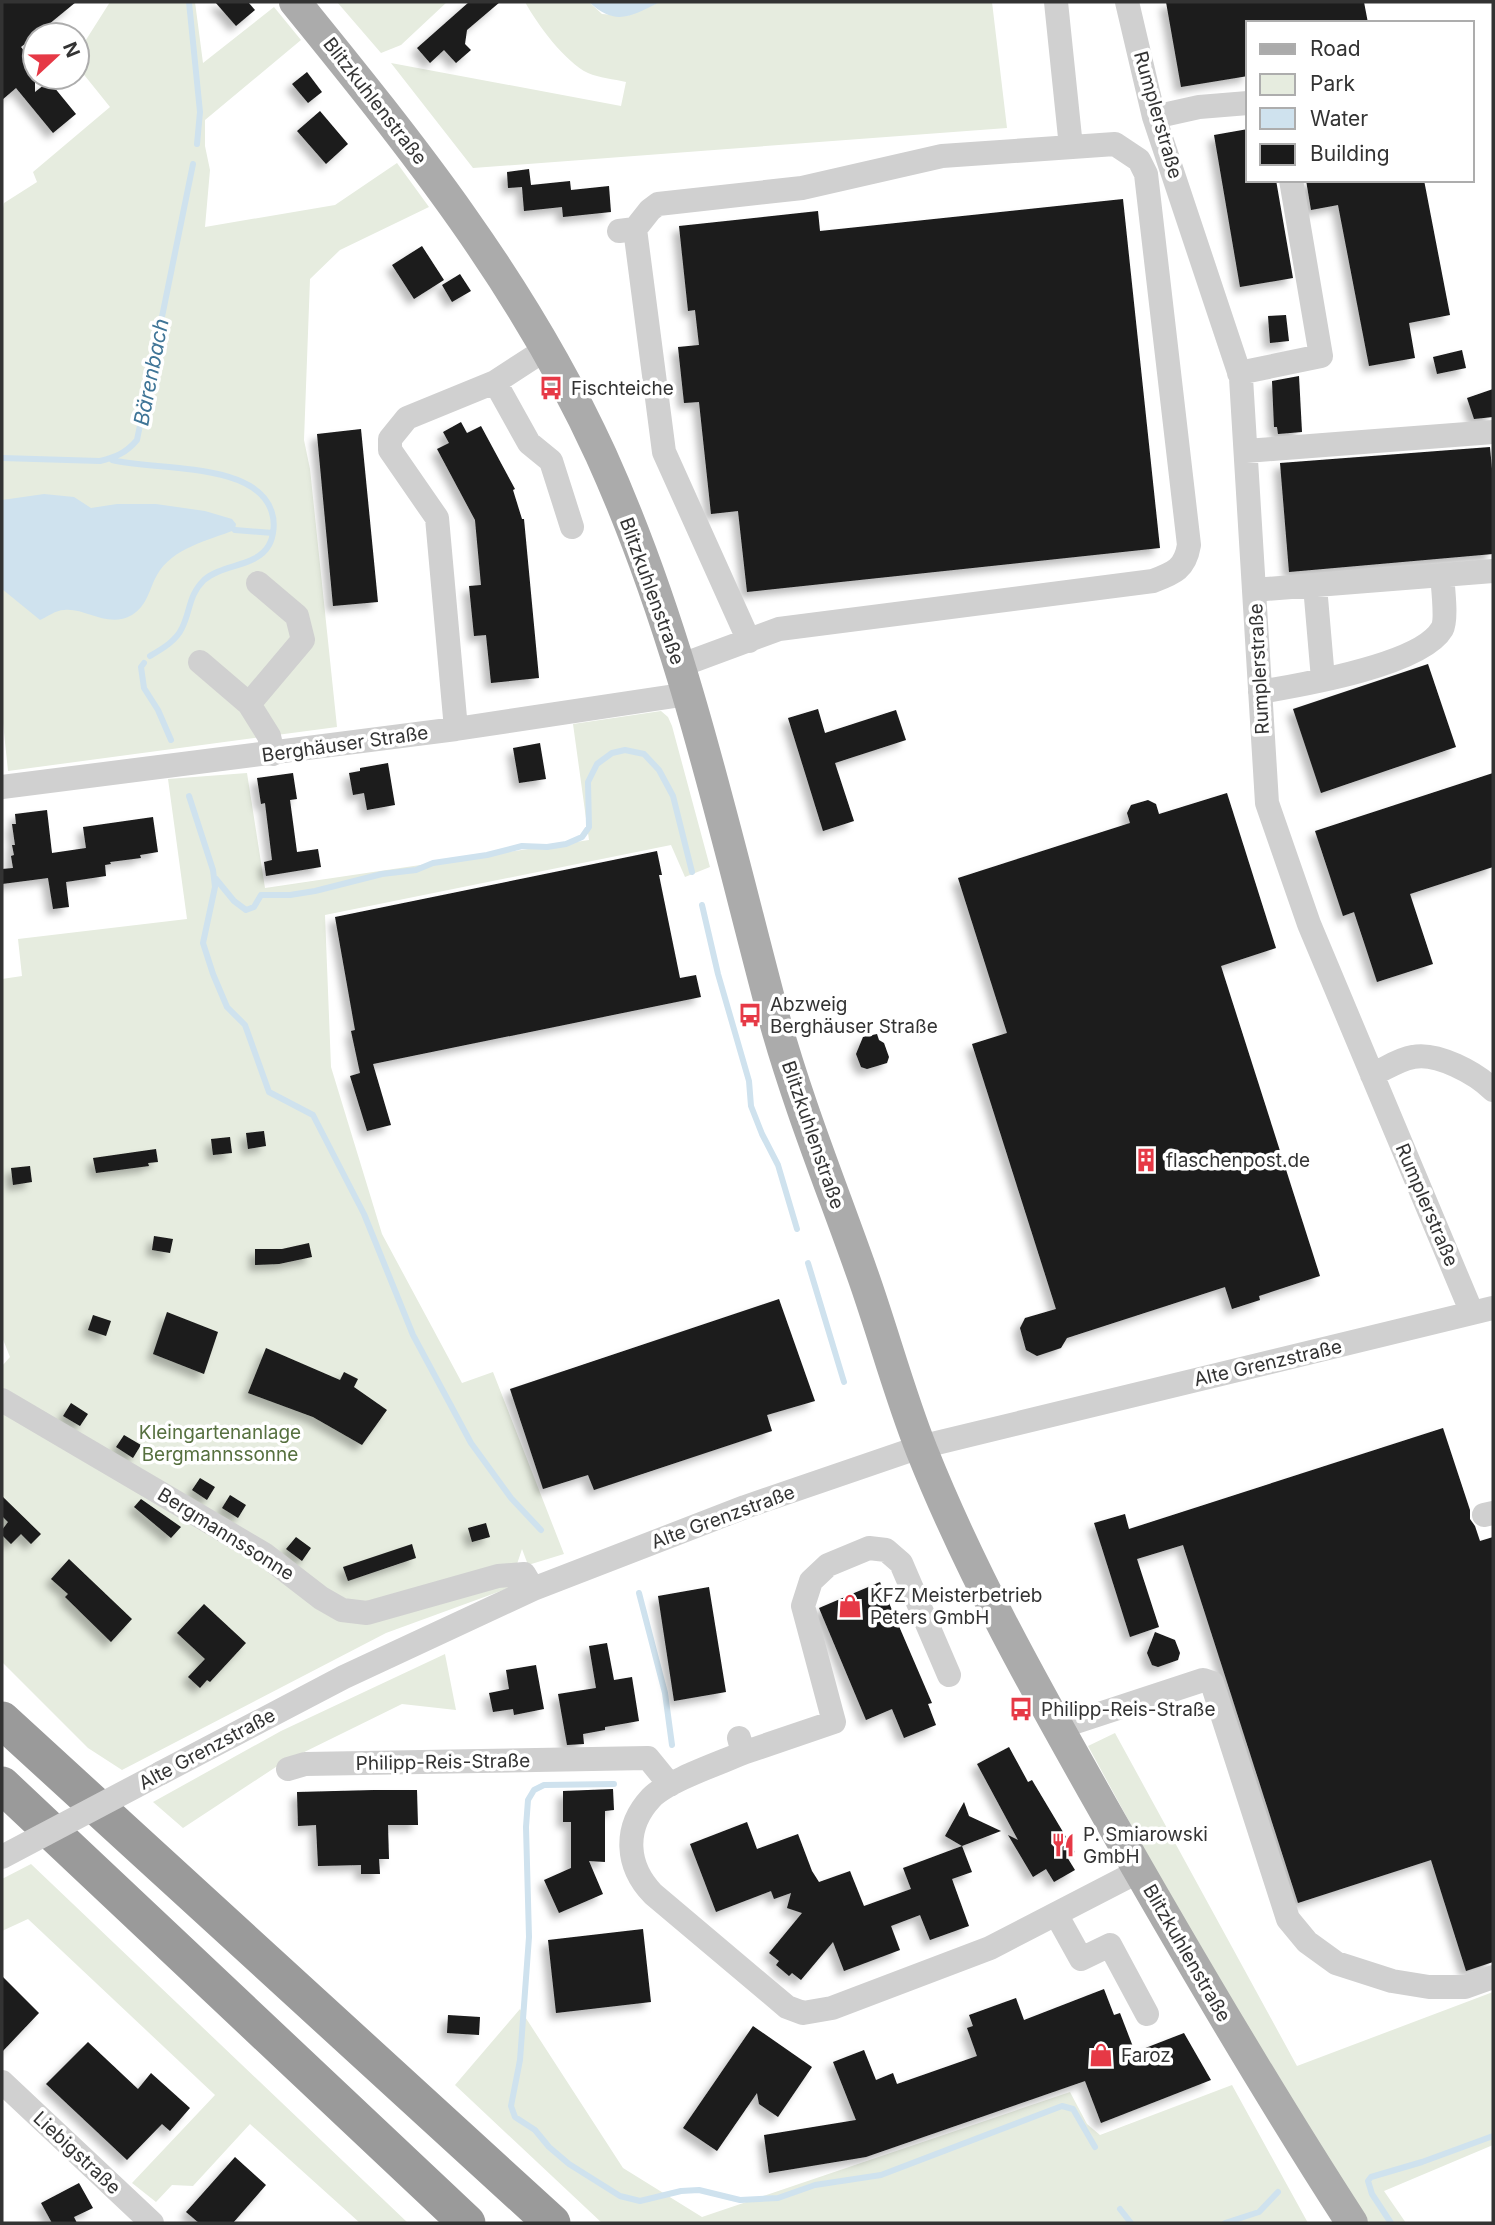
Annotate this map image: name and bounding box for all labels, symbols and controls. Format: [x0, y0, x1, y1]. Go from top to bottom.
north arrow [21, 21, 91, 91]
legend [1246, 21, 1474, 182]
street label: Blitzkuhlenstraße [318, 33, 432, 169]
text: Road [1310, 36, 1361, 61]
text: N [58, 39, 85, 61]
street label: Rumplerstraße [1129, 49, 1187, 181]
text: Park [1310, 71, 1355, 96]
text: Water [1310, 106, 1368, 131]
text: Building [1310, 141, 1390, 166]
water label: Bärenbach [128, 316, 174, 428]
bus stop icon: Fischteiche [537, 374, 565, 402]
place label: Fischteiche [571, 377, 674, 400]
street label: Blitzkuhlenstraße [615, 514, 689, 668]
street label: Rumplerstraße [1244, 603, 1274, 735]
street label: Berghäuser Straße [260, 721, 430, 767]
place label: Abzweig Berghäuser Straße [770, 993, 938, 1038]
bus stop icon: Abzweig Berghäuser Straße [736, 1001, 764, 1029]
street label: Blitzkuhlenstraße [777, 1058, 849, 1212]
street label: Rumplerstraße [1391, 1140, 1463, 1270]
building icon: flaschenpost.de [1132, 1146, 1160, 1174]
place label: flaschenpost.de [1166, 1149, 1310, 1172]
street label: Alte Grenzstraße [1192, 1335, 1344, 1391]
park label: Kleingartenanlage Bergmannssonne [139, 1421, 301, 1466]
street label: Alte Grenzstraße [648, 1480, 798, 1554]
street label: Bergmannssonne [153, 1483, 299, 1585]
place label: KFZ Meisterbetrieb Peters GmbH [870, 1584, 1042, 1629]
shop icon: KFZ Meisterbetrieb Peters GmbH [836, 1592, 864, 1620]
bus stop icon: Philipp-Reis-Straße [1007, 1695, 1035, 1723]
place label: Philipp-Reis-Straße [1041, 1698, 1216, 1721]
street label: Alte Grenzstraße [135, 1703, 279, 1795]
street label: Philipp-Reis-Straße [356, 1749, 530, 1775]
place label: P. Smiarowski GmbH [1083, 1823, 1208, 1868]
restaurant icon: P. Smiarowski GmbH [1049, 1831, 1077, 1859]
street label: Blitzkuhlenstraße [1138, 1880, 1236, 2026]
shop icon: Faroz [1087, 2041, 1115, 2069]
place label: Faroz [1121, 2044, 1171, 2067]
street label: Liebigstraße [29, 2107, 125, 2199]

